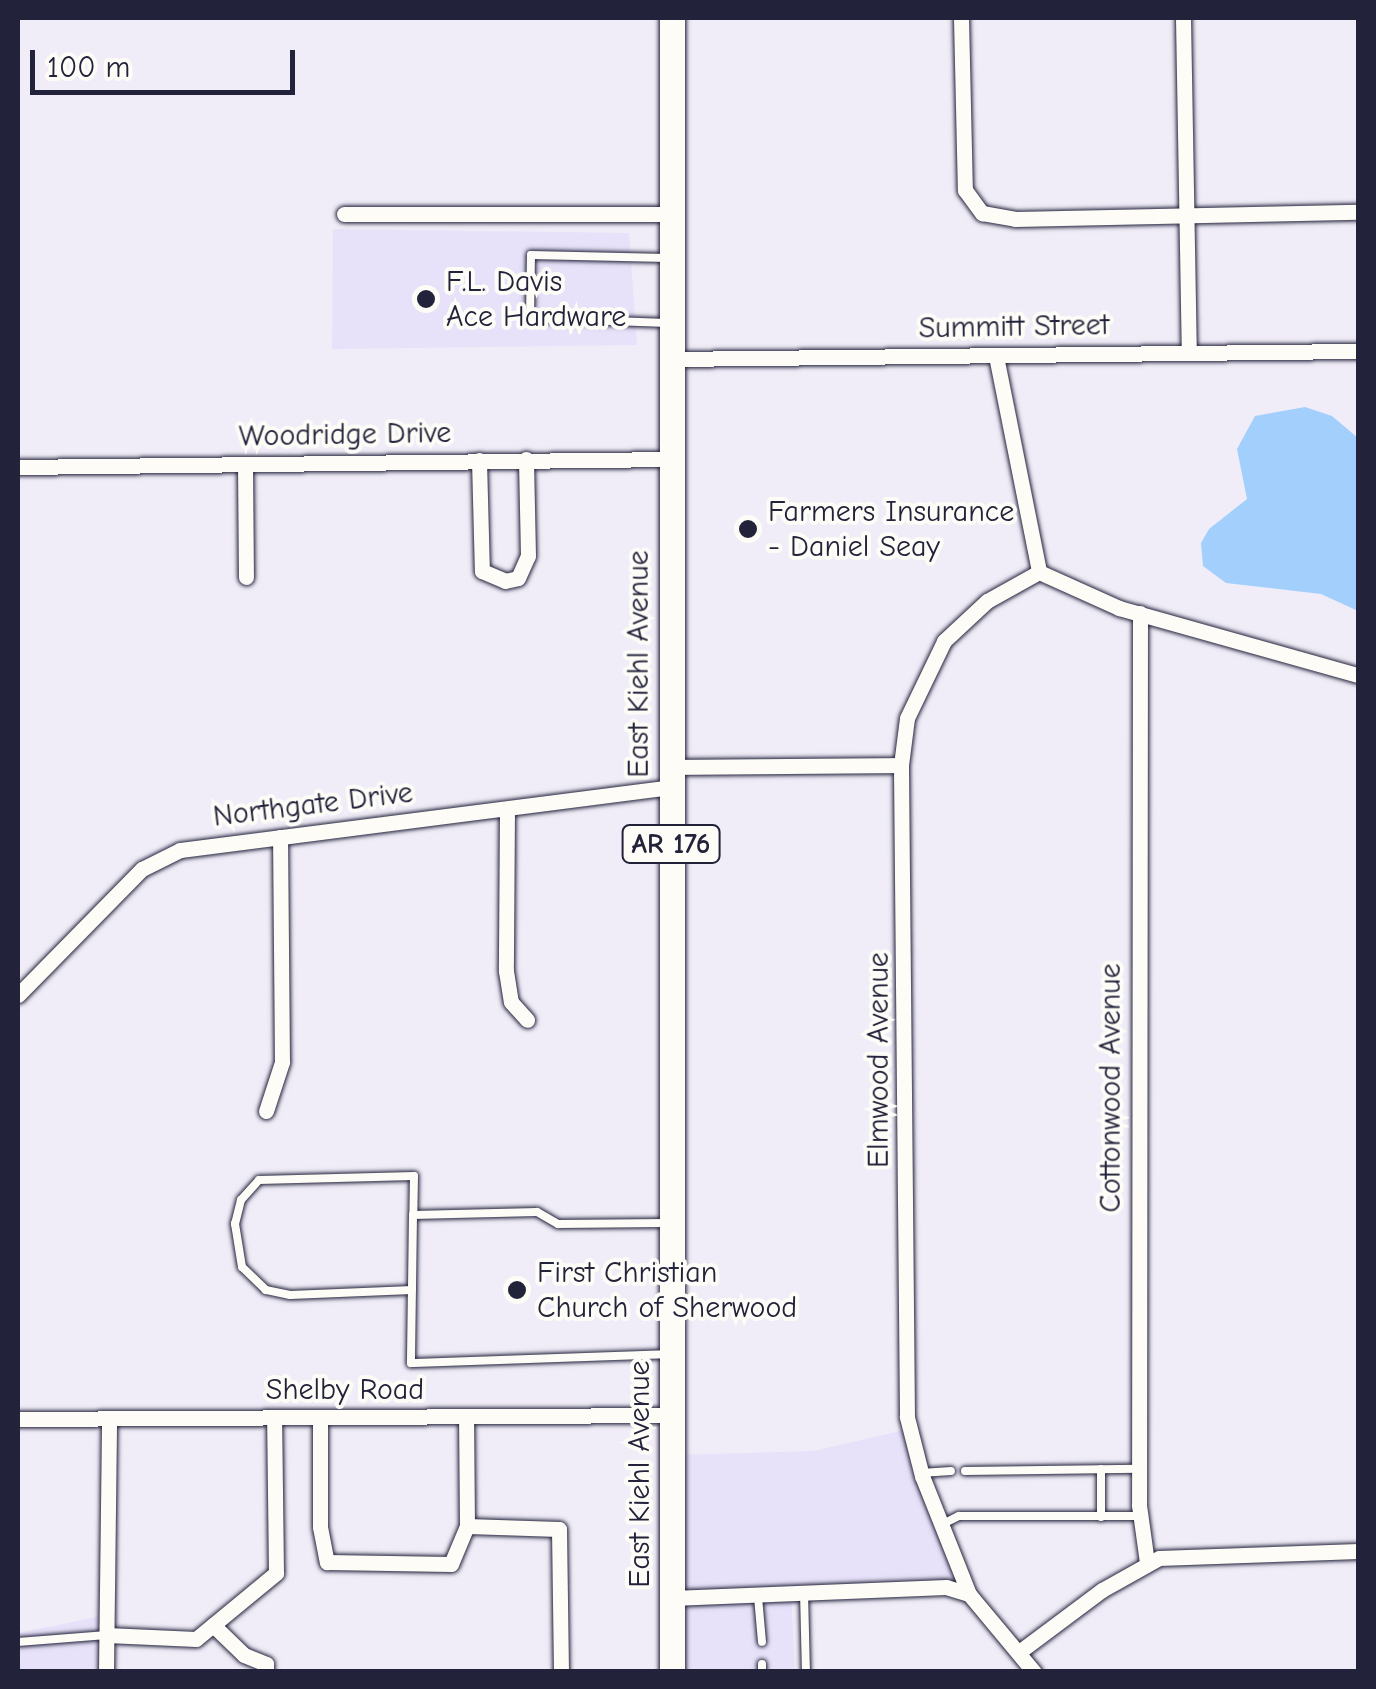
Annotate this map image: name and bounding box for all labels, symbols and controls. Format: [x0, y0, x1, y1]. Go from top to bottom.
scale bar [35, 30, 300, 92]
text: 100 m [47, 50, 130, 85]
place label: F.L. Davis Ace Hardware [446, 264, 626, 334]
marker: F.L. Davis Ace Hardware [415, 288, 437, 310]
street label: Summitt Street [918, 307, 1110, 347]
street label: Woodridge Drive [238, 415, 452, 455]
place label: Farmers Insurance - Daniel Seay [768, 494, 1014, 564]
marker: Farmers Insurance - Daniel Seay [737, 518, 759, 540]
street label: East Kiehl Avenue [621, 550, 657, 778]
street label: Northgate Drive [211, 775, 415, 835]
road number: AR 176 [621, 821, 721, 867]
street label: Elmwood Avenue [861, 952, 897, 1168]
street label: Cottonwood Avenue [1093, 963, 1129, 1213]
place label: First Christian Church of Sherwood [537, 1255, 797, 1326]
marker: First Christian Church of Sherwood [506, 1279, 528, 1301]
street label: East Kiehl Avenue [622, 1360, 658, 1588]
street label: Shelby Road [266, 1372, 424, 1408]

